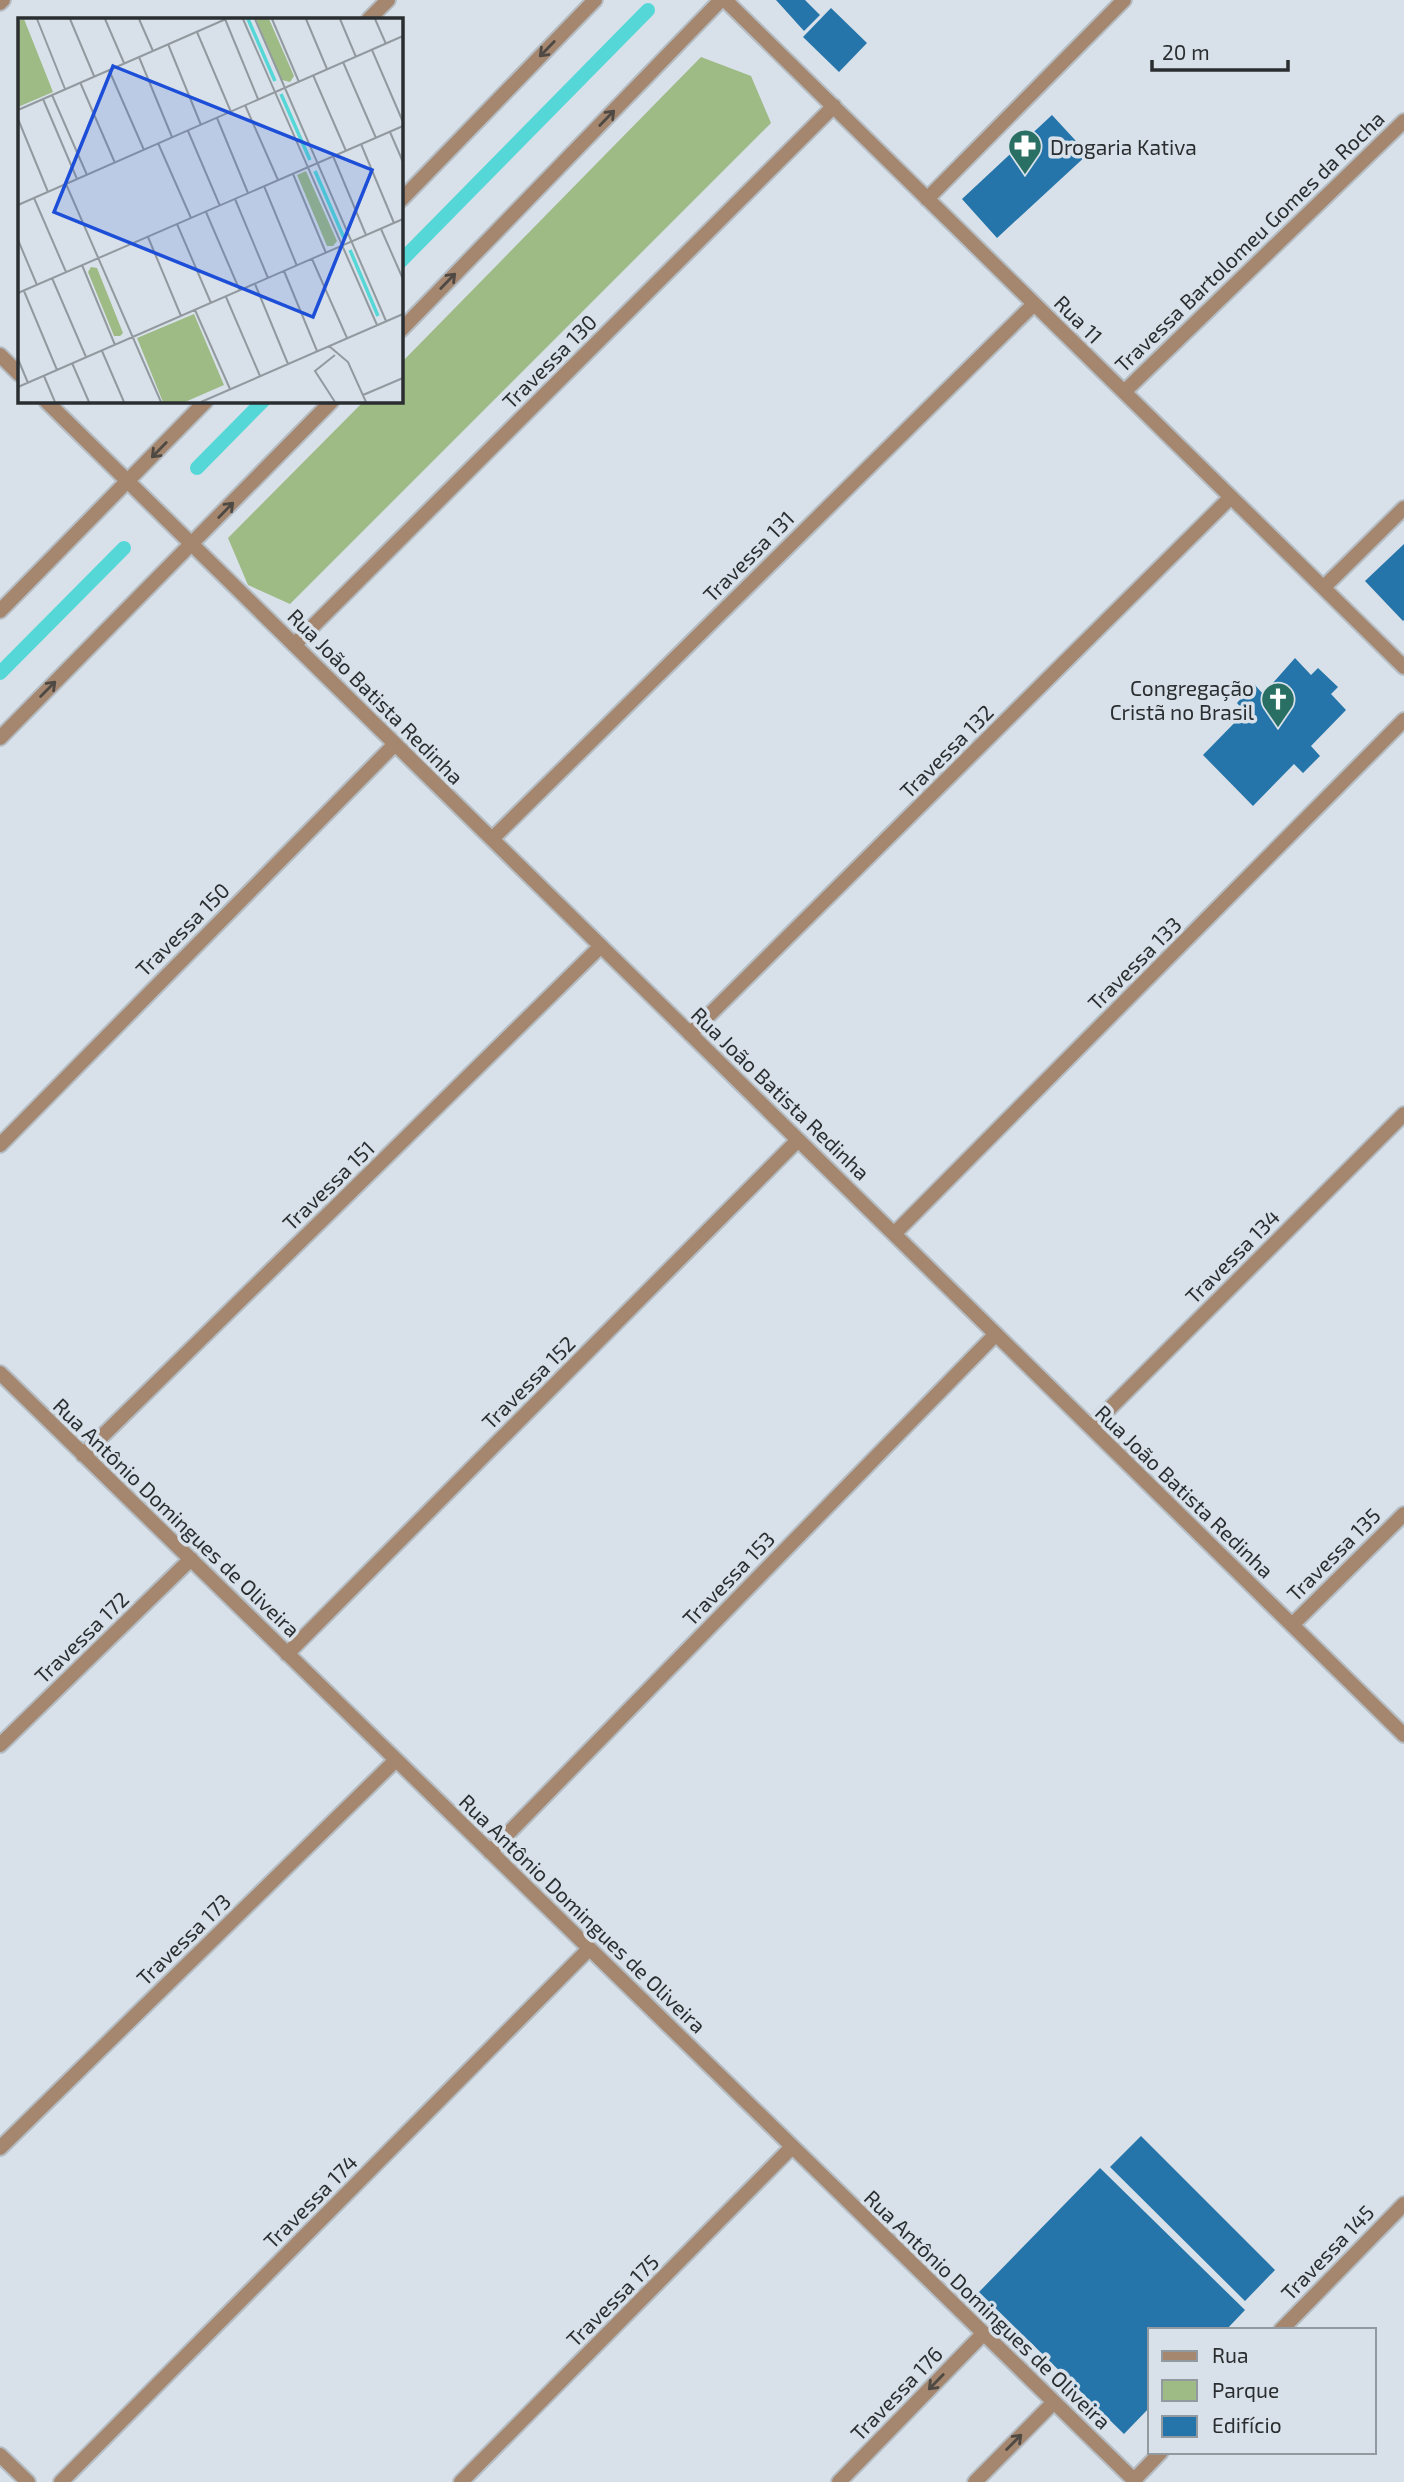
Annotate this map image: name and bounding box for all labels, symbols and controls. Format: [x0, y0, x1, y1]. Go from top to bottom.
inset map [18, 18, 402, 402]
scale bar [1152, 28, 1288, 72]
text: 20 m [1162, 39, 1210, 64]
one-way arrow [539, 40, 556, 57]
street label: Travessa Bartolomeu Gomes da Rocha [1109, 105, 1389, 377]
one-way arrow [598, 109, 615, 126]
pharmacy icon: Drogaria Kativa [1006, 127, 1044, 176]
place label: Drogaria Kativa [1050, 134, 1197, 159]
one-way arrow [440, 273, 457, 290]
street label: Rua 11 [1050, 290, 1108, 348]
street label: Travessa 130 [497, 309, 601, 413]
one-way arrow [150, 441, 167, 458]
one-way arrow [217, 502, 234, 519]
street label: Travessa 131 [697, 505, 799, 607]
street label: Rua João Batista Redinha [283, 603, 469, 789]
place label: Congregação Cristã no Brasil [1110, 675, 1255, 724]
church icon: Congregação Cristã no Brasil [1259, 680, 1297, 729]
one-way arrow [40, 681, 57, 698]
street label: Travessa 132 [894, 699, 998, 803]
street label: Travessa 150 [130, 877, 234, 981]
street label: Travessa 133 [1082, 911, 1186, 1015]
street label: Rua João Batista Redinha [687, 1001, 875, 1185]
street label: Travessa 151 [277, 1135, 379, 1235]
street label: Travessa 134 [1180, 1204, 1284, 1308]
street label: Travessa 152 [476, 1330, 580, 1434]
street label: Rua Antônio Domingues de Oliveira [49, 1392, 305, 1642]
street label: Rua João Batista Redinha [1091, 1399, 1279, 1583]
street label: Travessa 135 [1281, 1502, 1385, 1606]
street label: Travessa 153 [677, 1526, 779, 1630]
street label: Travessa 172 [29, 1586, 133, 1688]
street label: Rua Antônio Domingues de Oliveira [455, 1788, 711, 2038]
street label: Travessa 173 [131, 1888, 235, 1990]
street label: Travessa 174 [258, 2149, 362, 2253]
street label: Rua Antônio Domingues de Oliveira [860, 2184, 1116, 2434]
street label: Travessa 145 [1275, 2199, 1379, 2305]
street label: Travessa 175 [561, 2249, 663, 2351]
legend [1148, 2328, 1376, 2454]
street label: Travessa 176 [845, 2341, 947, 2445]
text: Rua [1212, 2342, 1248, 2367]
one-way arrow [928, 2373, 945, 2390]
text: Parque [1212, 2377, 1279, 2402]
text: Edifício [1212, 2412, 1282, 2437]
one-way arrow [1006, 2434, 1023, 2451]

